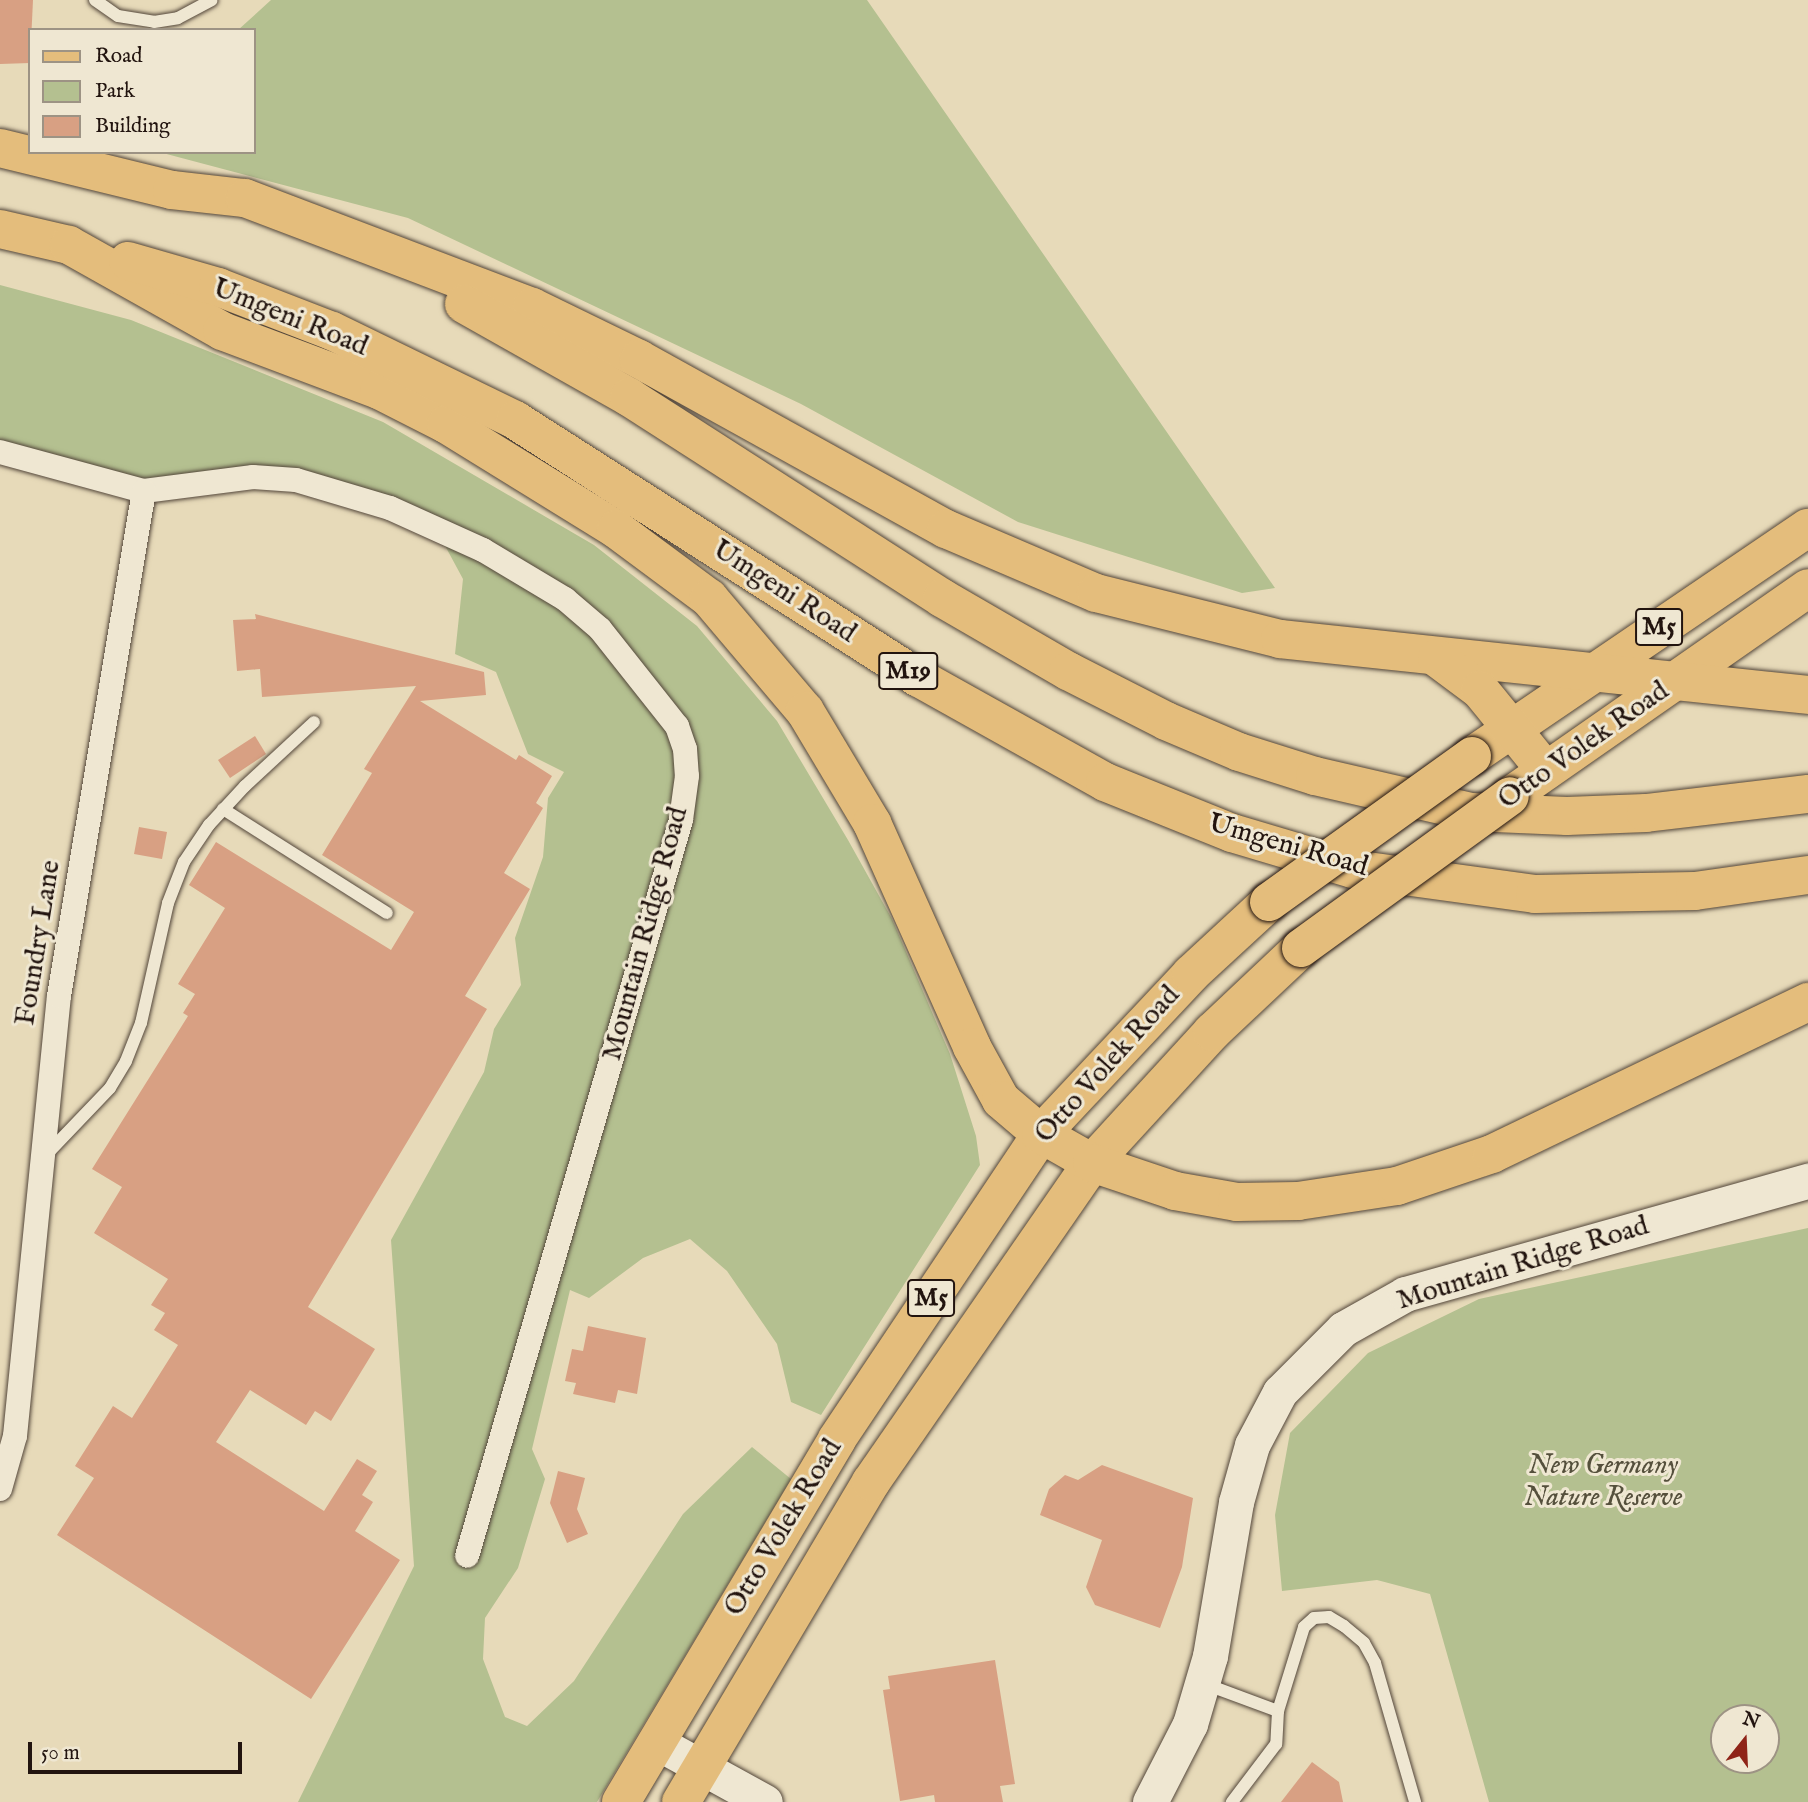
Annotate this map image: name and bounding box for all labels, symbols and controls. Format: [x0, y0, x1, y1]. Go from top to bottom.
legend [28, 28, 256, 154]
text: Road [95, 43, 142, 70]
text: Park [95, 78, 135, 105]
text: Building [95, 113, 170, 140]
street label: Umgeni Road [207, 272, 373, 364]
street label: Umgeni Road [706, 533, 862, 651]
road number: M5 [1634, 604, 1684, 650]
road number: M19 [878, 649, 938, 694]
street label: Otto Volek Road [1492, 675, 1676, 817]
street label: Mountain Ridge Road [596, 803, 696, 1065]
street label: Umgeni Road [1204, 807, 1372, 885]
street label: Foundry Lane [9, 858, 69, 1028]
street label: Otto Volek Road [1029, 979, 1187, 1151]
street label: Mountain Ridge Road [1393, 1210, 1653, 1318]
road number: M5 [906, 1275, 956, 1320]
street label: Otto Volek Road [718, 1434, 850, 1622]
park label: New Germany Nature Reserve [1524, 1449, 1682, 1515]
north arrow [1710, 1704, 1780, 1774]
text: N [1739, 1707, 1762, 1735]
scale bar [32, 1728, 245, 1772]
text: 50 m [41, 1740, 80, 1767]

